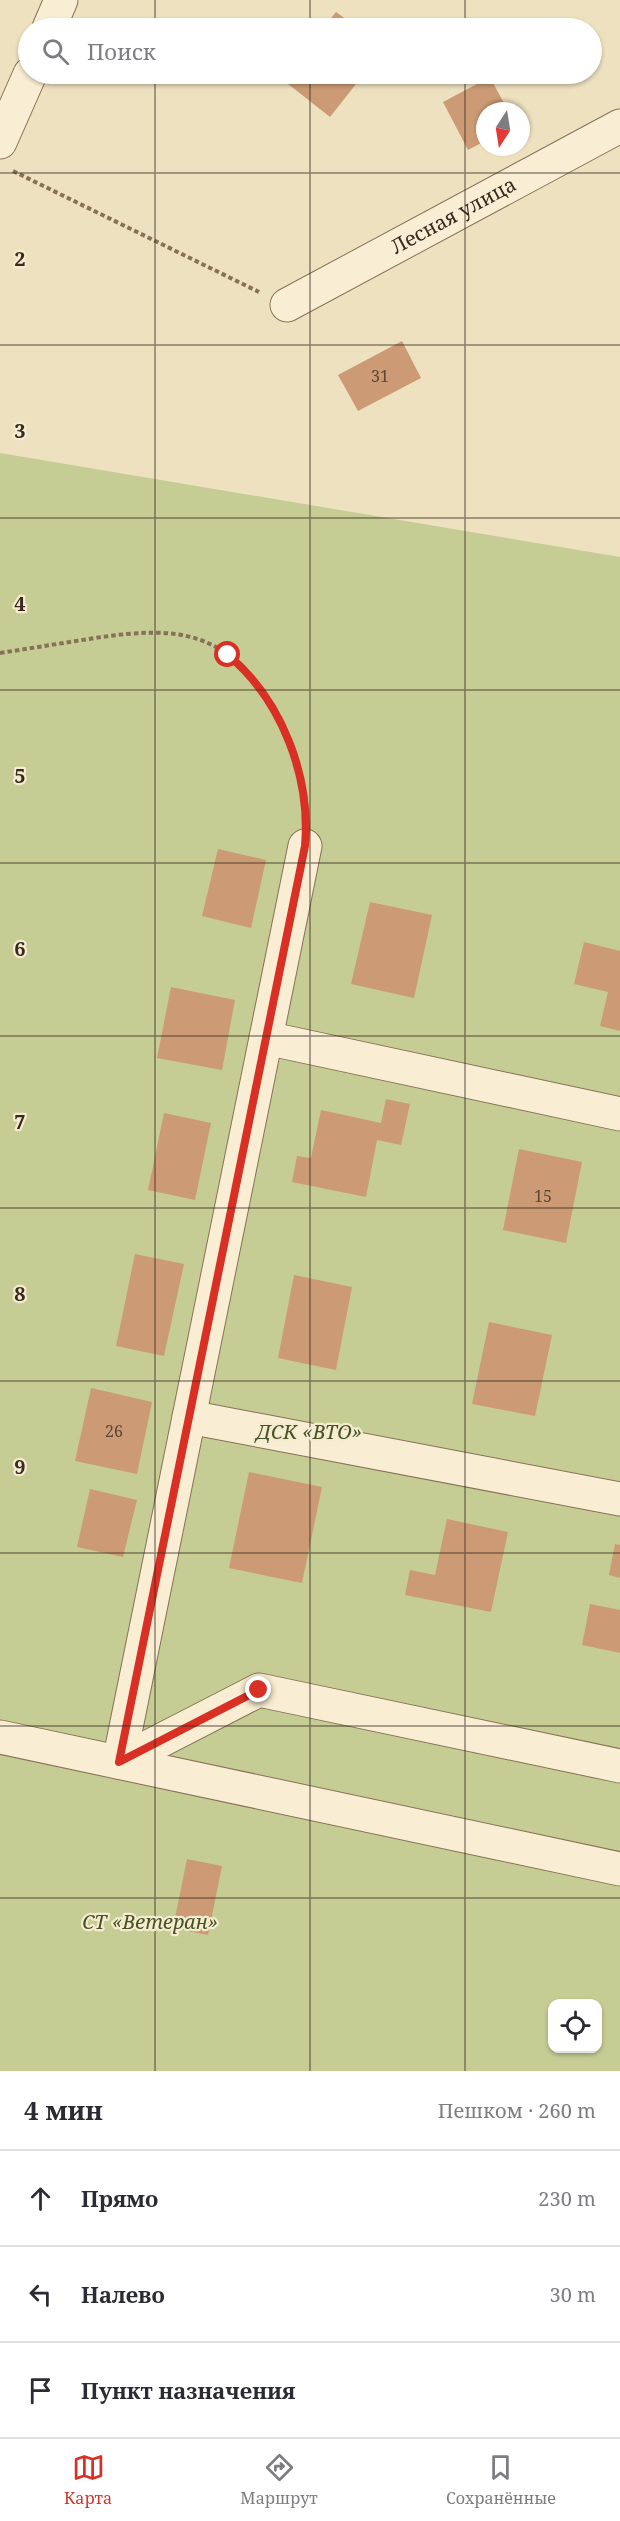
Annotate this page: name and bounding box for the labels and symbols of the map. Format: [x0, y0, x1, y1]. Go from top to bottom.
north arrow [476, 102, 530, 156]
street label: Лесная улица [386, 170, 521, 260]
text: 2 [14, 245, 26, 272]
house number: 31 [371, 365, 389, 387]
text: 3 [14, 417, 26, 444]
text: 4 [14, 590, 26, 617]
route start [214, 641, 240, 667]
text: 5 [14, 762, 26, 789]
text: 6 [14, 935, 26, 962]
text: 7 [14, 1108, 26, 1135]
house number: 15 [534, 1185, 552, 1207]
text: 8 [14, 1280, 26, 1307]
park label: ДСК «ВТО» [254, 1418, 362, 1445]
house number: 26 [105, 1420, 123, 1442]
text: 9 [14, 1453, 26, 1480]
route end [245, 1676, 271, 1702]
park label: СТ «Ветеран» [82, 1908, 218, 1935]

